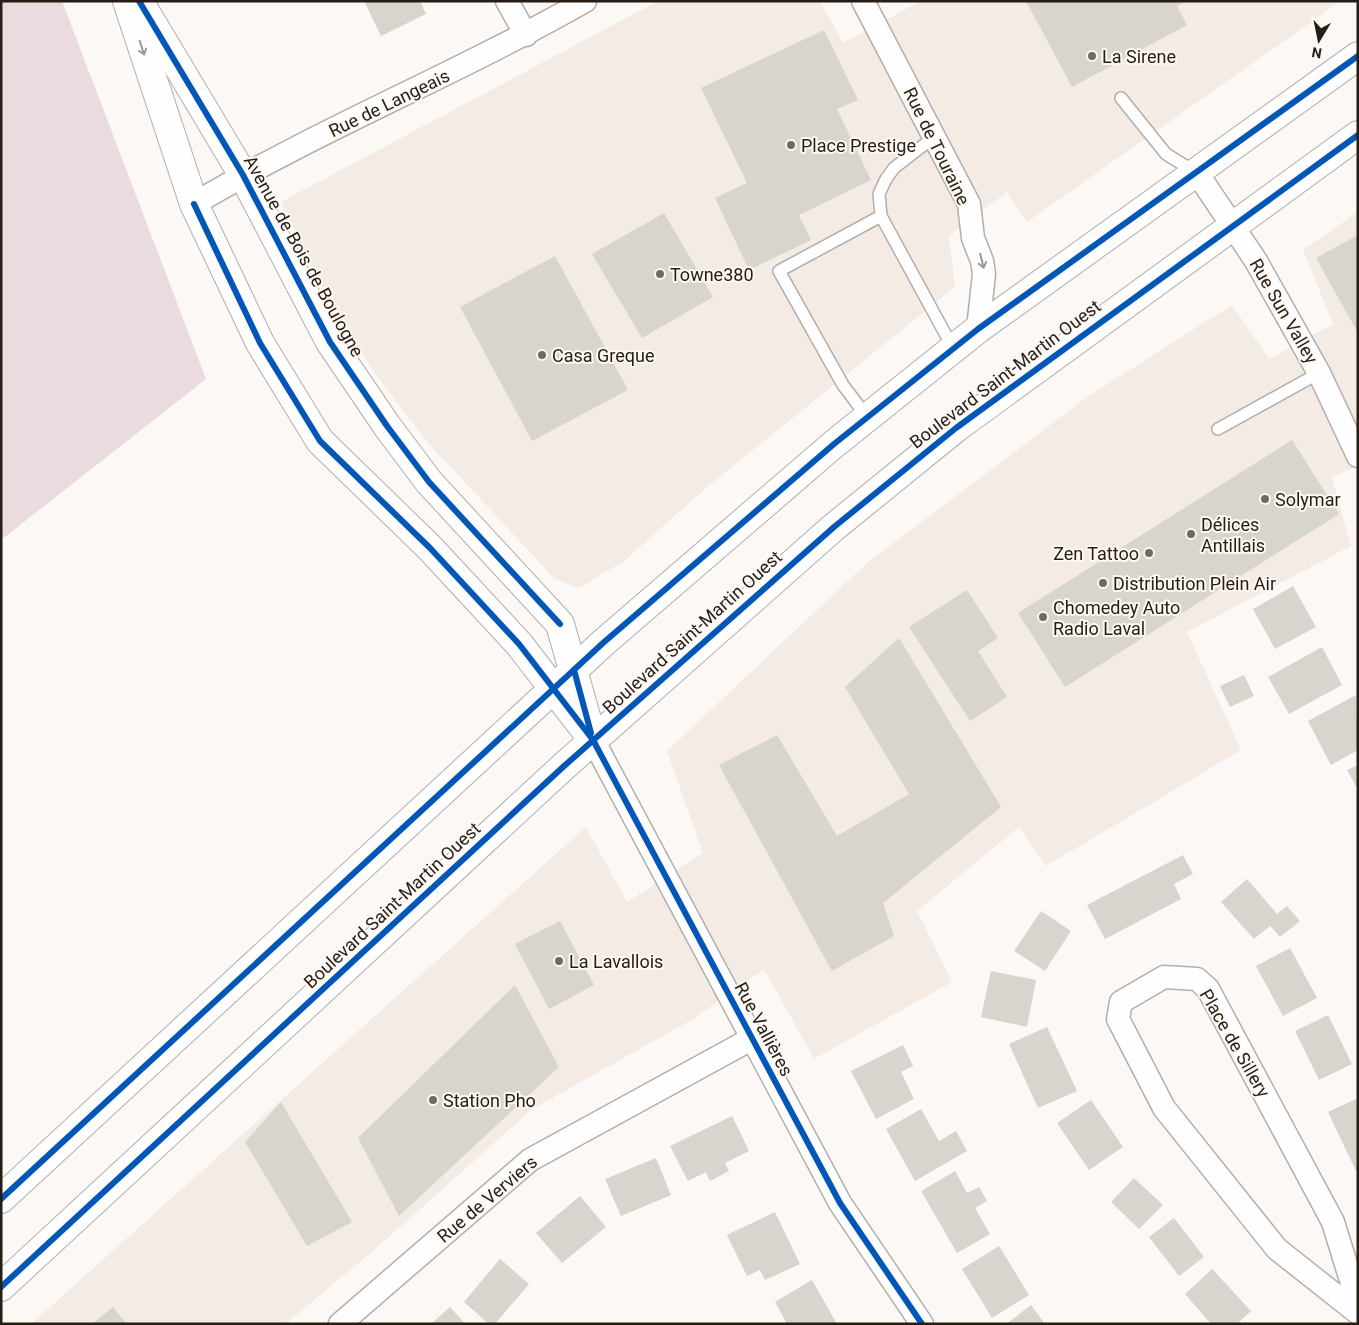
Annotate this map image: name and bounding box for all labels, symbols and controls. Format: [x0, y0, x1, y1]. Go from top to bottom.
north arrow [1294, 15, 1344, 65]
one-way arrow [138, 39, 147, 55]
text: N [1310, 44, 1323, 62]
place label: La Sirene [1102, 46, 1176, 67]
marker: La Sirene [1086, 50, 1098, 62]
street label: Rue de Langeais [325, 65, 453, 141]
street label: Rue de Touraine [899, 84, 975, 208]
place label: Place Prestige [801, 135, 916, 156]
marker: Place Prestige [785, 139, 797, 151]
street label: Avenue de Bois de Boulogne [240, 152, 368, 360]
one-way arrow [978, 253, 987, 269]
street label: Rue Sun Valley [1246, 255, 1323, 368]
place label: Towne380 [670, 264, 754, 285]
marker: Towne380 [654, 268, 666, 280]
street label: Boulevard Saint-Martin Ouest [905, 295, 1105, 453]
place label: Casa Greque [552, 345, 655, 366]
marker: Casa Greque [536, 349, 548, 361]
place label: Solymar [1275, 489, 1341, 510]
marker: Solymar [1259, 493, 1271, 505]
place label: Délices Antillais [1201, 514, 1265, 556]
marker: Délices Antillais [1185, 528, 1197, 540]
place label: Zen Tattoo [1053, 543, 1139, 564]
street label: Boulevard Saint-Martin Ouest [598, 546, 786, 718]
marker: Zen Tattoo [1143, 547, 1155, 559]
place label: Distribution Plein Air [1113, 573, 1276, 594]
marker: Distribution Plein Air [1097, 577, 1109, 589]
place label: Chomedey Auto Radio Laval [1053, 597, 1180, 639]
marker: Chomedey Auto Radio Laval [1037, 611, 1049, 623]
street label: Boulevard Saint-Martin Ouest [299, 818, 485, 992]
place label: La Lavallois [569, 951, 663, 972]
marker: La Lavallois [553, 955, 565, 967]
street label: Rue Vallières [730, 978, 798, 1080]
street label: Place de Sillery [1196, 985, 1275, 1101]
place label: Station Pho [443, 1090, 536, 1111]
marker: Station Pho [427, 1094, 439, 1106]
street label: Rue de Verviers [433, 1151, 541, 1247]

